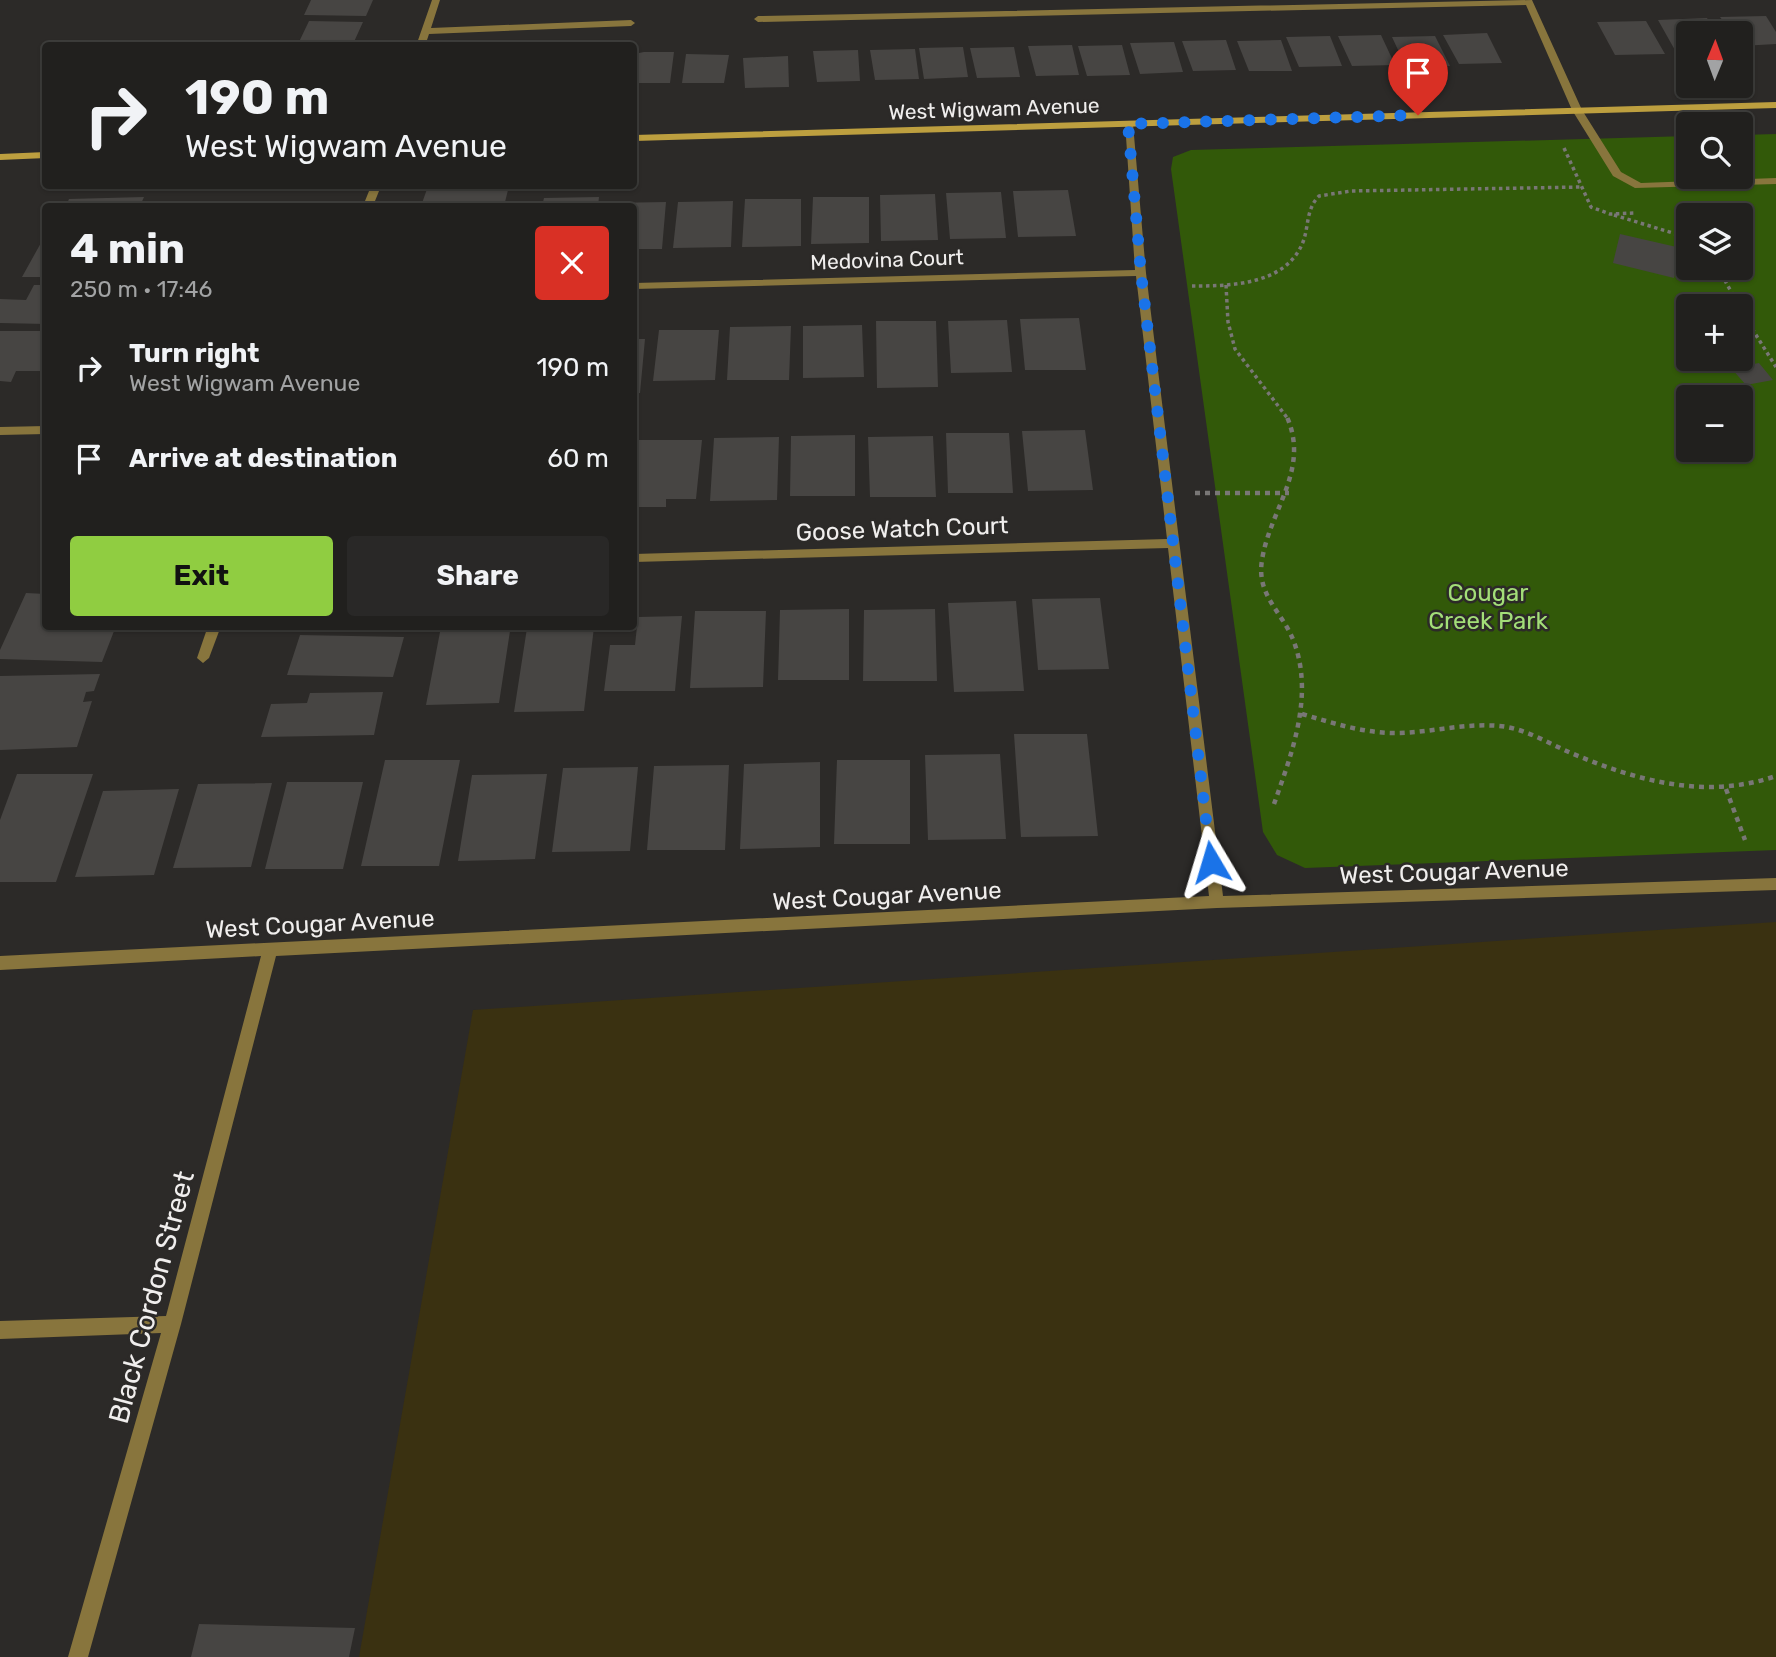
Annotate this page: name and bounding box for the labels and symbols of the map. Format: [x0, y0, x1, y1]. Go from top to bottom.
north arrow [1676, 21, 1754, 98]
pin [1388, 43, 1448, 115]
street label: West Wigwam Avenue [888, 92, 1100, 125]
street label: Medovina Court [810, 244, 964, 275]
street label: Goose Watch Court [795, 511, 1009, 547]
park label: Cougar Creek Park [1428, 579, 1548, 635]
position arrow [1174, 825, 1248, 899]
street label: West Cougar Avenue [1339, 854, 1569, 890]
street label: West Cougar Avenue [772, 876, 1002, 916]
street label: West Cougar Avenue [205, 904, 435, 944]
street label: Black Cordon Street [102, 1167, 201, 1427]

